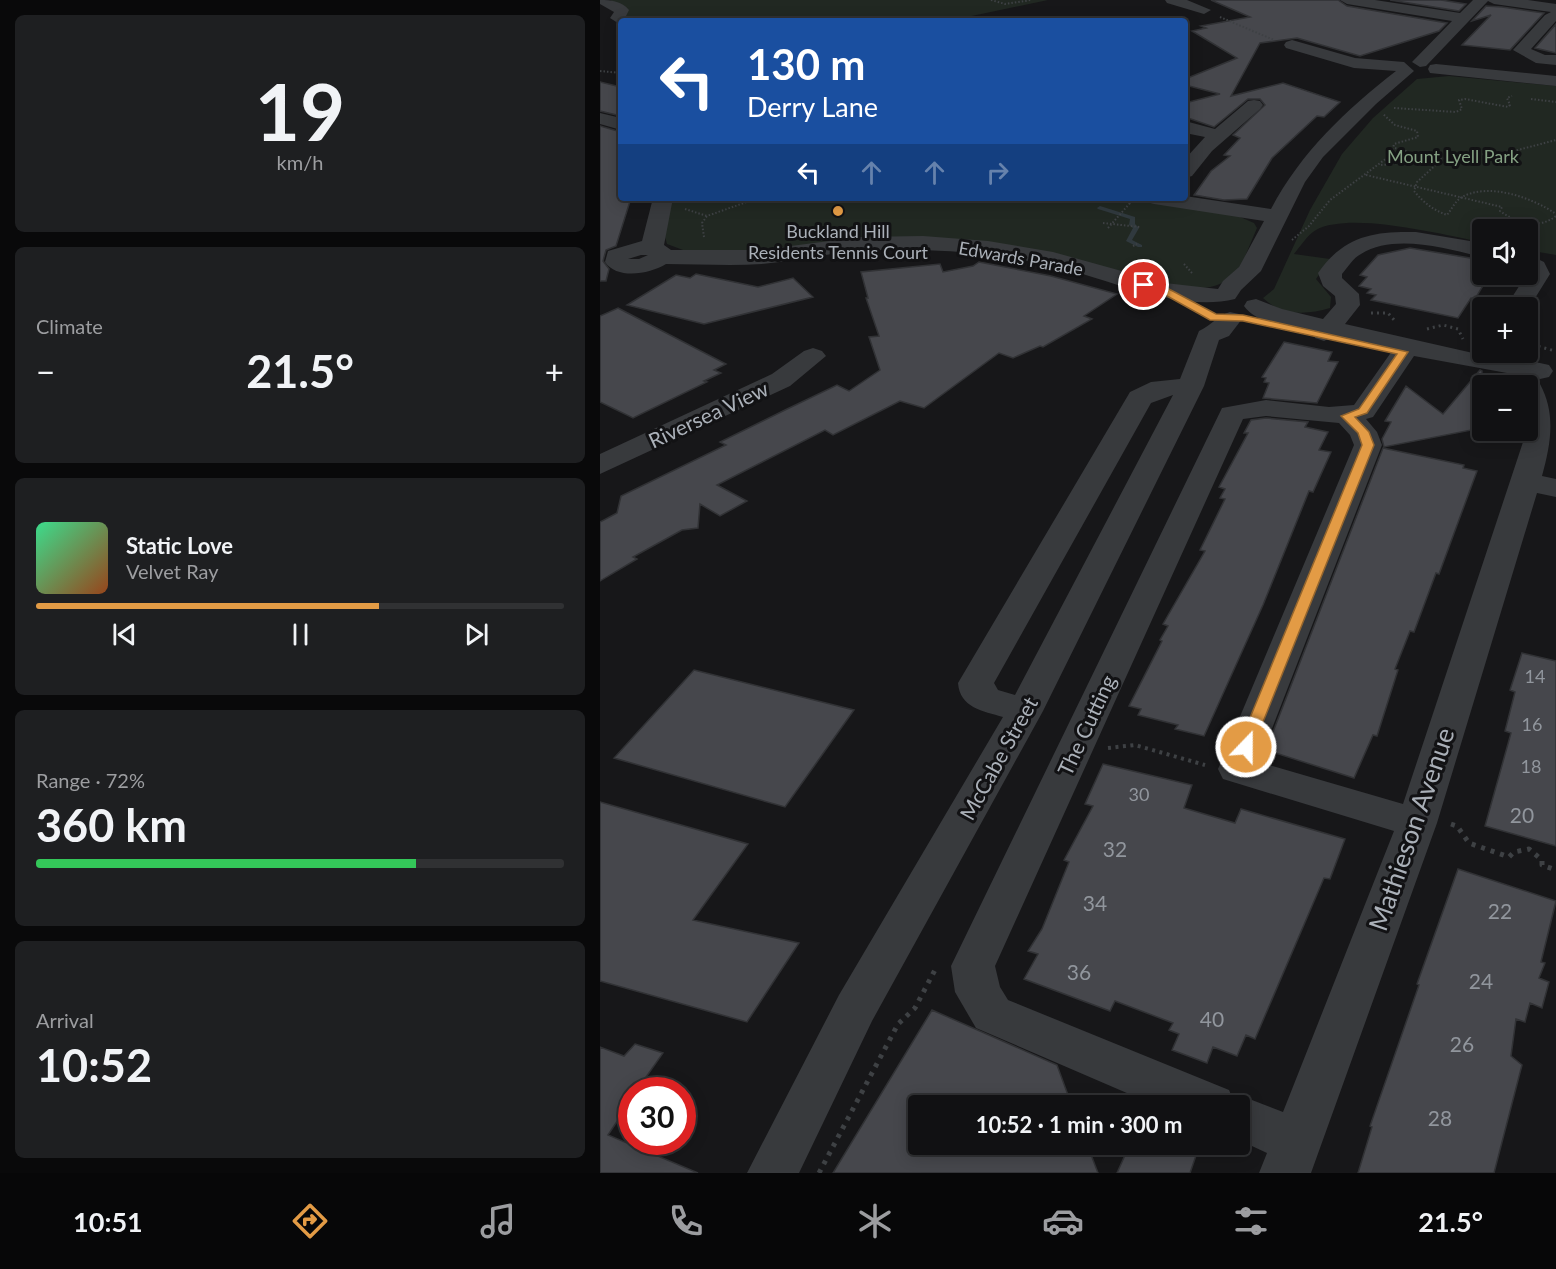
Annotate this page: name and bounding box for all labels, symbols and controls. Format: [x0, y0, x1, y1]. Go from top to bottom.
text: 130 m [747, 39, 865, 89]
icon: left [648, 42, 726, 120]
text: 19 [255, 64, 345, 158]
text: Derry Lane [747, 90, 878, 123]
park label: Mount Lyell Park [1387, 145, 1520, 167]
text: km/h [277, 150, 323, 174]
icon: left [792, 156, 825, 189]
icon: ahead [855, 156, 888, 189]
icon: ahead [918, 156, 951, 189]
icon: right [981, 156, 1014, 189]
marker: Buckland Hill Residents Tennis Court [831, 204, 845, 218]
map controls [1472, 219, 1538, 441]
button: sound [1472, 219, 1538, 285]
place label: Buckland Hill Residents Tennis Court [748, 220, 929, 263]
street label: Edwards Parade [957, 236, 1085, 280]
pin [1118, 259, 1169, 310]
icon: arrive [1127, 268, 1160, 301]
button: + [1472, 297, 1538, 363]
text: Climate [36, 314, 103, 338]
text: 21.5° [246, 344, 354, 398]
text: − [36, 351, 55, 391]
text: + [545, 351, 564, 391]
street label: Riversea View [644, 375, 772, 453]
button: − [1472, 375, 1538, 441]
text: Static Love [126, 532, 233, 559]
text: Velvet Ray [126, 559, 219, 583]
icon: previous [108, 618, 141, 651]
icon: pause [284, 618, 317, 651]
icon: next [460, 618, 493, 651]
house number: 14 [1525, 665, 1545, 687]
street label: The Cutting [1052, 671, 1120, 779]
street label: McCabe Street [954, 692, 1042, 824]
house number: 16 [1522, 713, 1542, 735]
position arrow [1214, 715, 1278, 779]
street label: Mathieson Avenue [1361, 723, 1461, 935]
house number: 18 [1521, 755, 1541, 777]
text: Range · 72% [36, 768, 145, 792]
house number: 30 [1129, 783, 1149, 805]
text: 360 km [36, 798, 187, 852]
house number: 20 [1510, 802, 1534, 827]
house number: 32 [1103, 836, 1127, 861]
house number: 34 [1083, 890, 1107, 915]
house number: 22 [1488, 898, 1512, 923]
house number: 36 [1067, 959, 1091, 984]
house number: 24 [1469, 968, 1493, 993]
house number: 40 [1200, 1006, 1224, 1031]
text: Arrival [36, 1008, 94, 1032]
house number: 26 [1450, 1031, 1474, 1056]
text: 10:52 [36, 1038, 152, 1092]
speed limit sign: 30 [618, 1077, 696, 1155]
house number: 28 [1428, 1105, 1452, 1130]
text: 10:52 · 1 min · 300 m [976, 1111, 1182, 1138]
icon: directions [289, 1200, 331, 1242]
icon: music [477, 1200, 519, 1242]
icon: phone [665, 1200, 707, 1242]
icon: climate [854, 1200, 896, 1242]
icon: car [1042, 1200, 1084, 1242]
icon: filters [1230, 1200, 1272, 1242]
text: 10:51 [73, 1205, 143, 1238]
text: 21.5° [1418, 1205, 1483, 1238]

